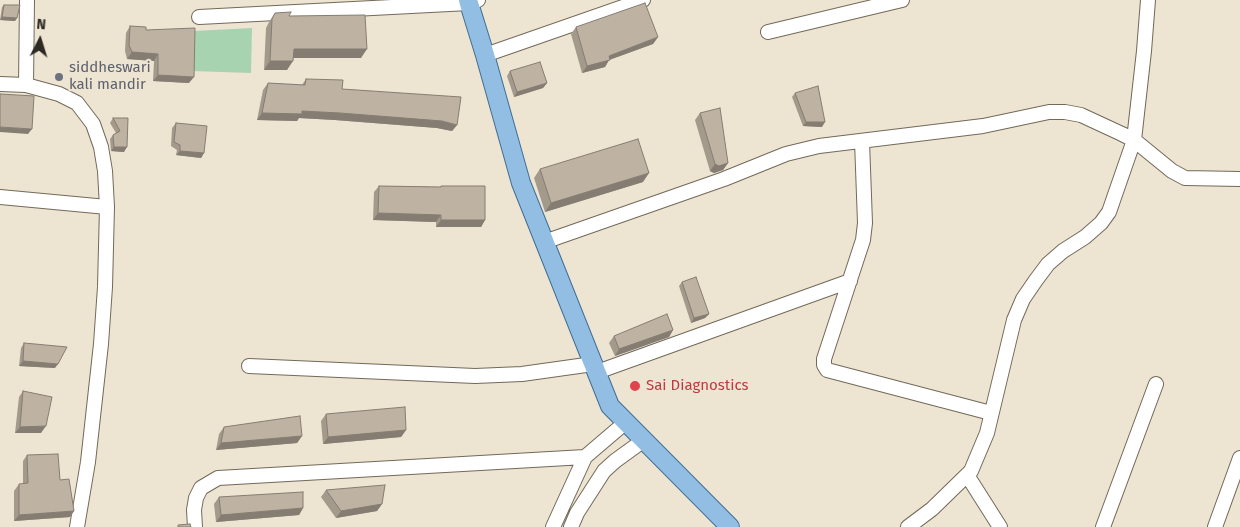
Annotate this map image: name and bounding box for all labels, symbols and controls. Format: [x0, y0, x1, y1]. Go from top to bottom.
north arrow [15, 15, 65, 65]
text: N [36, 16, 47, 33]
place label: siddheswari kali mandir [69, 59, 151, 94]
marker: siddheswari kali mandir [53, 71, 65, 83]
place label: Sai Diagnostics [646, 377, 749, 395]
marker: Sai Diagnostics [628, 379, 642, 393]

